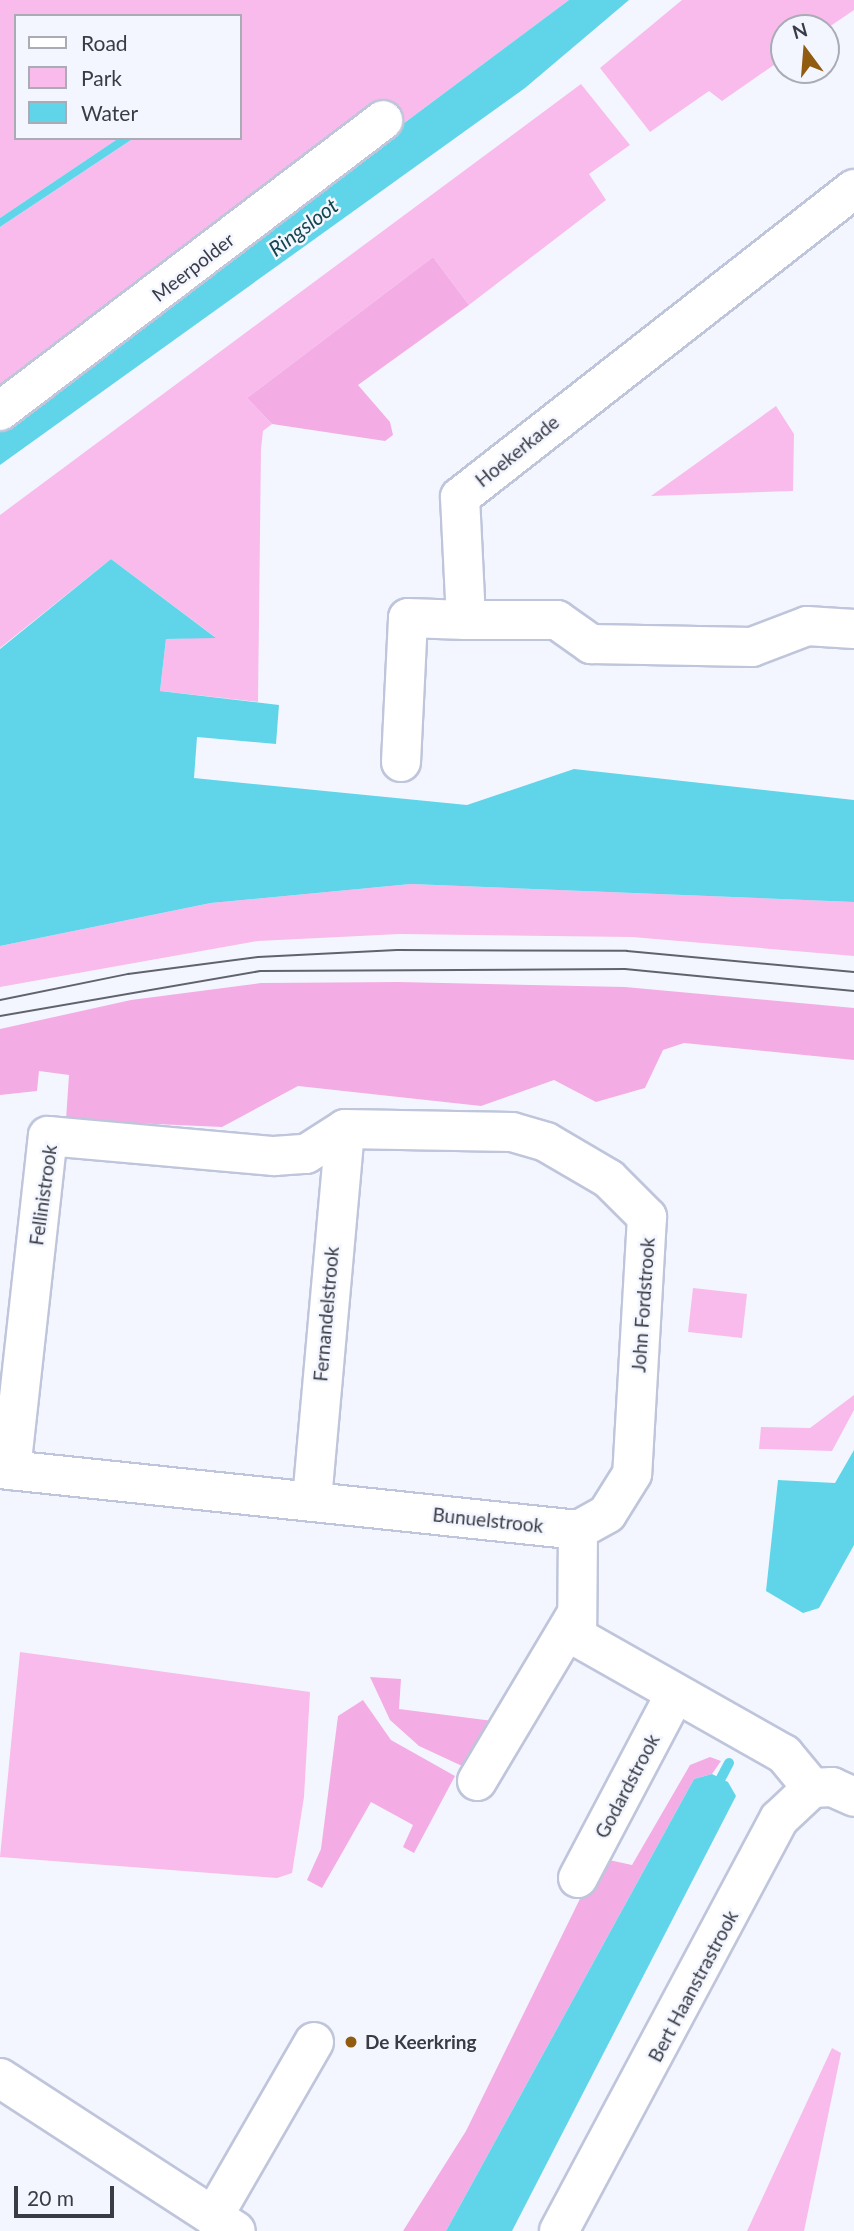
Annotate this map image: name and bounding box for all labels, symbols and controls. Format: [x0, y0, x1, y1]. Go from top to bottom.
legend [14, 14, 242, 140]
north arrow [770, 14, 840, 84]
text: N [789, 17, 810, 43]
text: Road [81, 30, 128, 55]
text: Park [81, 65, 122, 90]
text: Water [81, 100, 138, 125]
water label: Ringsloot [263, 193, 343, 261]
street label: Meerpolder [147, 228, 239, 306]
street label: Hoekerkade [471, 410, 563, 492]
street label: Fellinistrook [25, 1143, 61, 1247]
street label: John Fordstrook [627, 1237, 659, 1373]
street label: Fernandelstrook [309, 1246, 343, 1382]
street label: Bunuelstrook [432, 1503, 544, 1537]
street label: Godardstrook [590, 1730, 664, 1842]
street label: Bert Haanstrastrook [643, 1906, 743, 2066]
place label: De Keerkring [365, 2031, 477, 2053]
marker: De Keerkring [343, 2034, 359, 2050]
scale bar [18, 2172, 117, 2216]
text: 20 m [27, 2185, 74, 2210]

